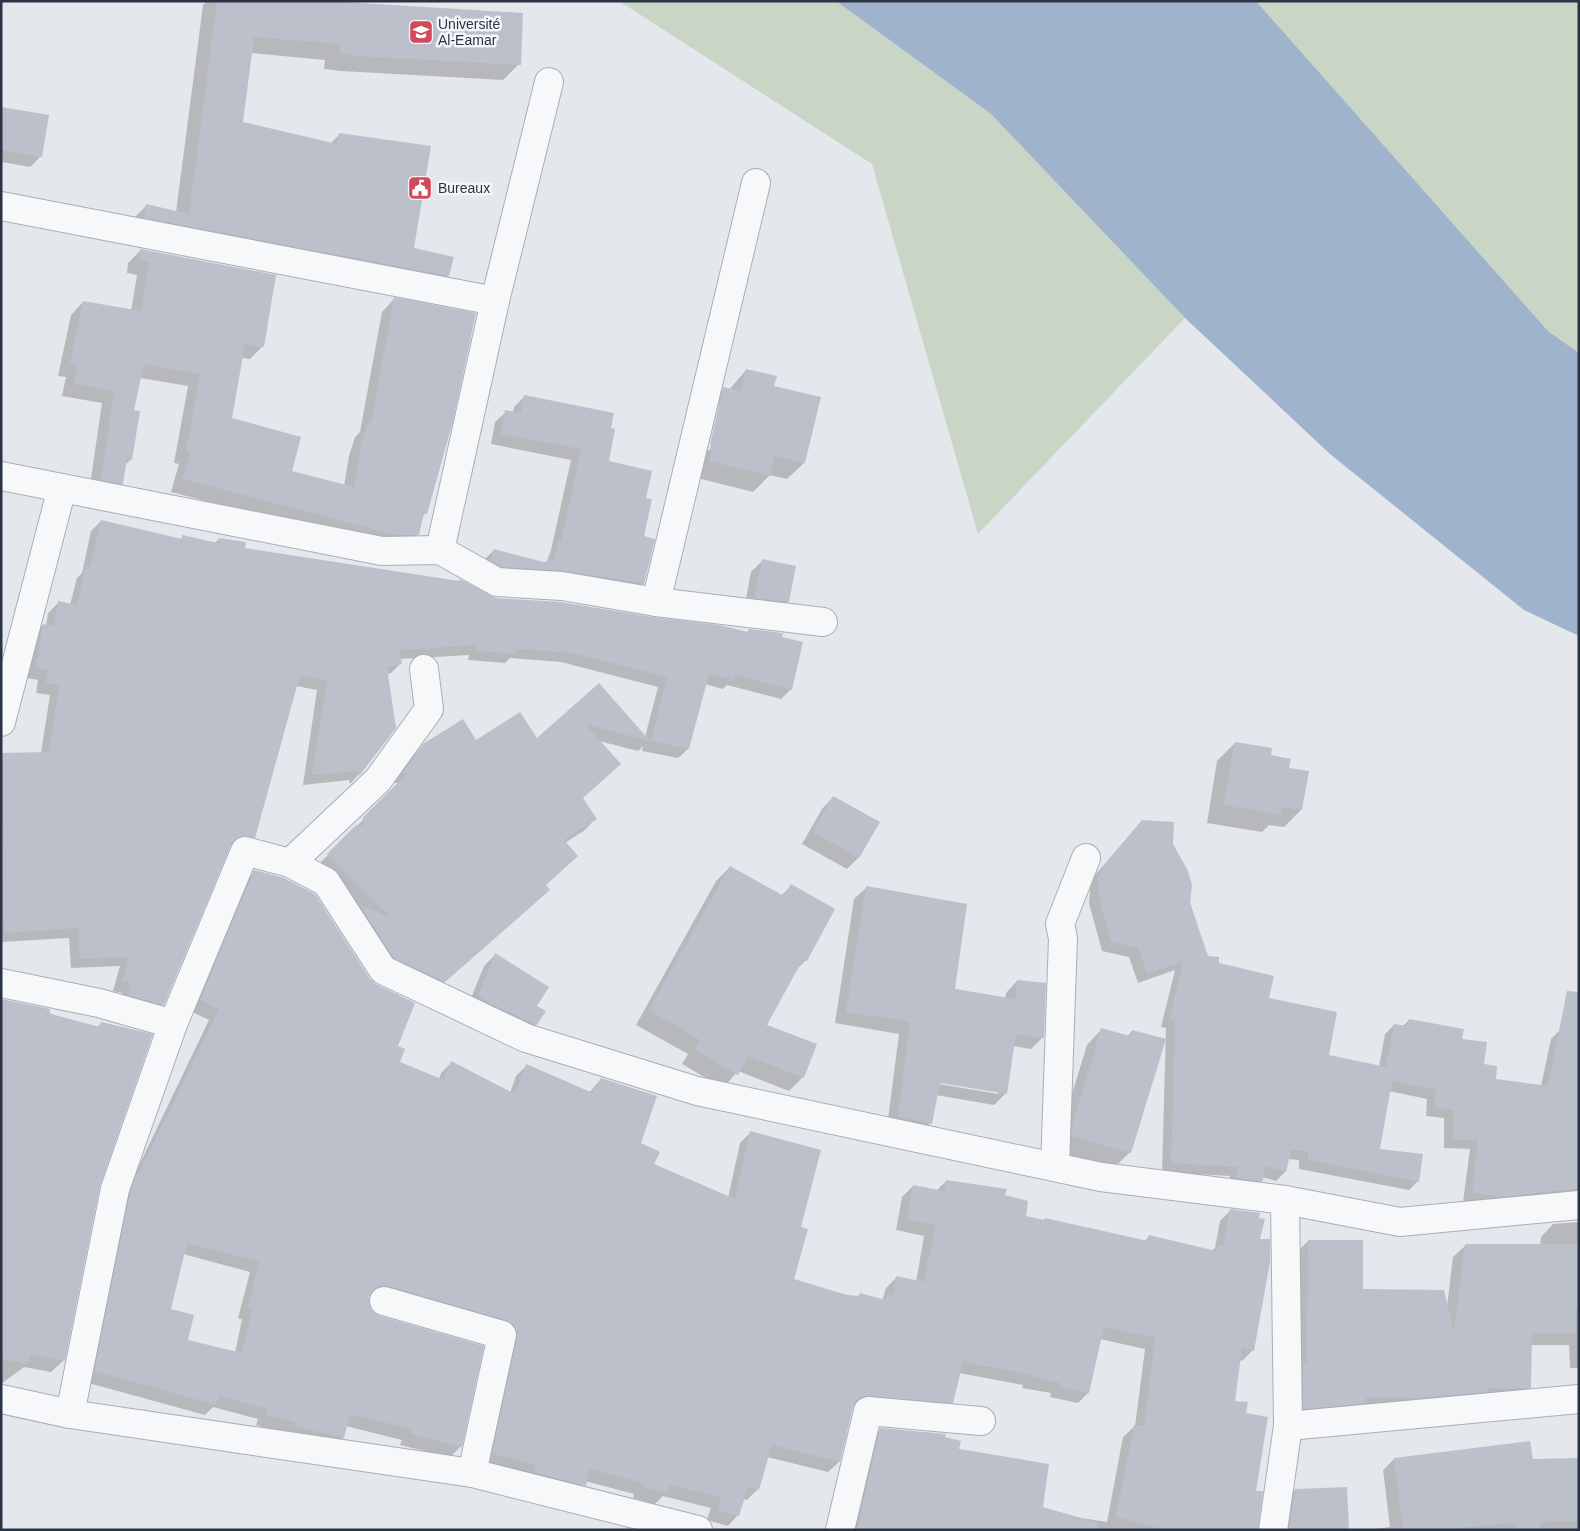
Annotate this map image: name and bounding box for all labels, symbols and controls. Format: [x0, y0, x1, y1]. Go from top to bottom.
place label: Université Al-Eamar [438, 16, 500, 48]
school or university icon: Université Al-Eamar [408, 19, 434, 45]
public building icon: Bureaux [407, 175, 433, 201]
place label: Bureaux [438, 180, 490, 196]

